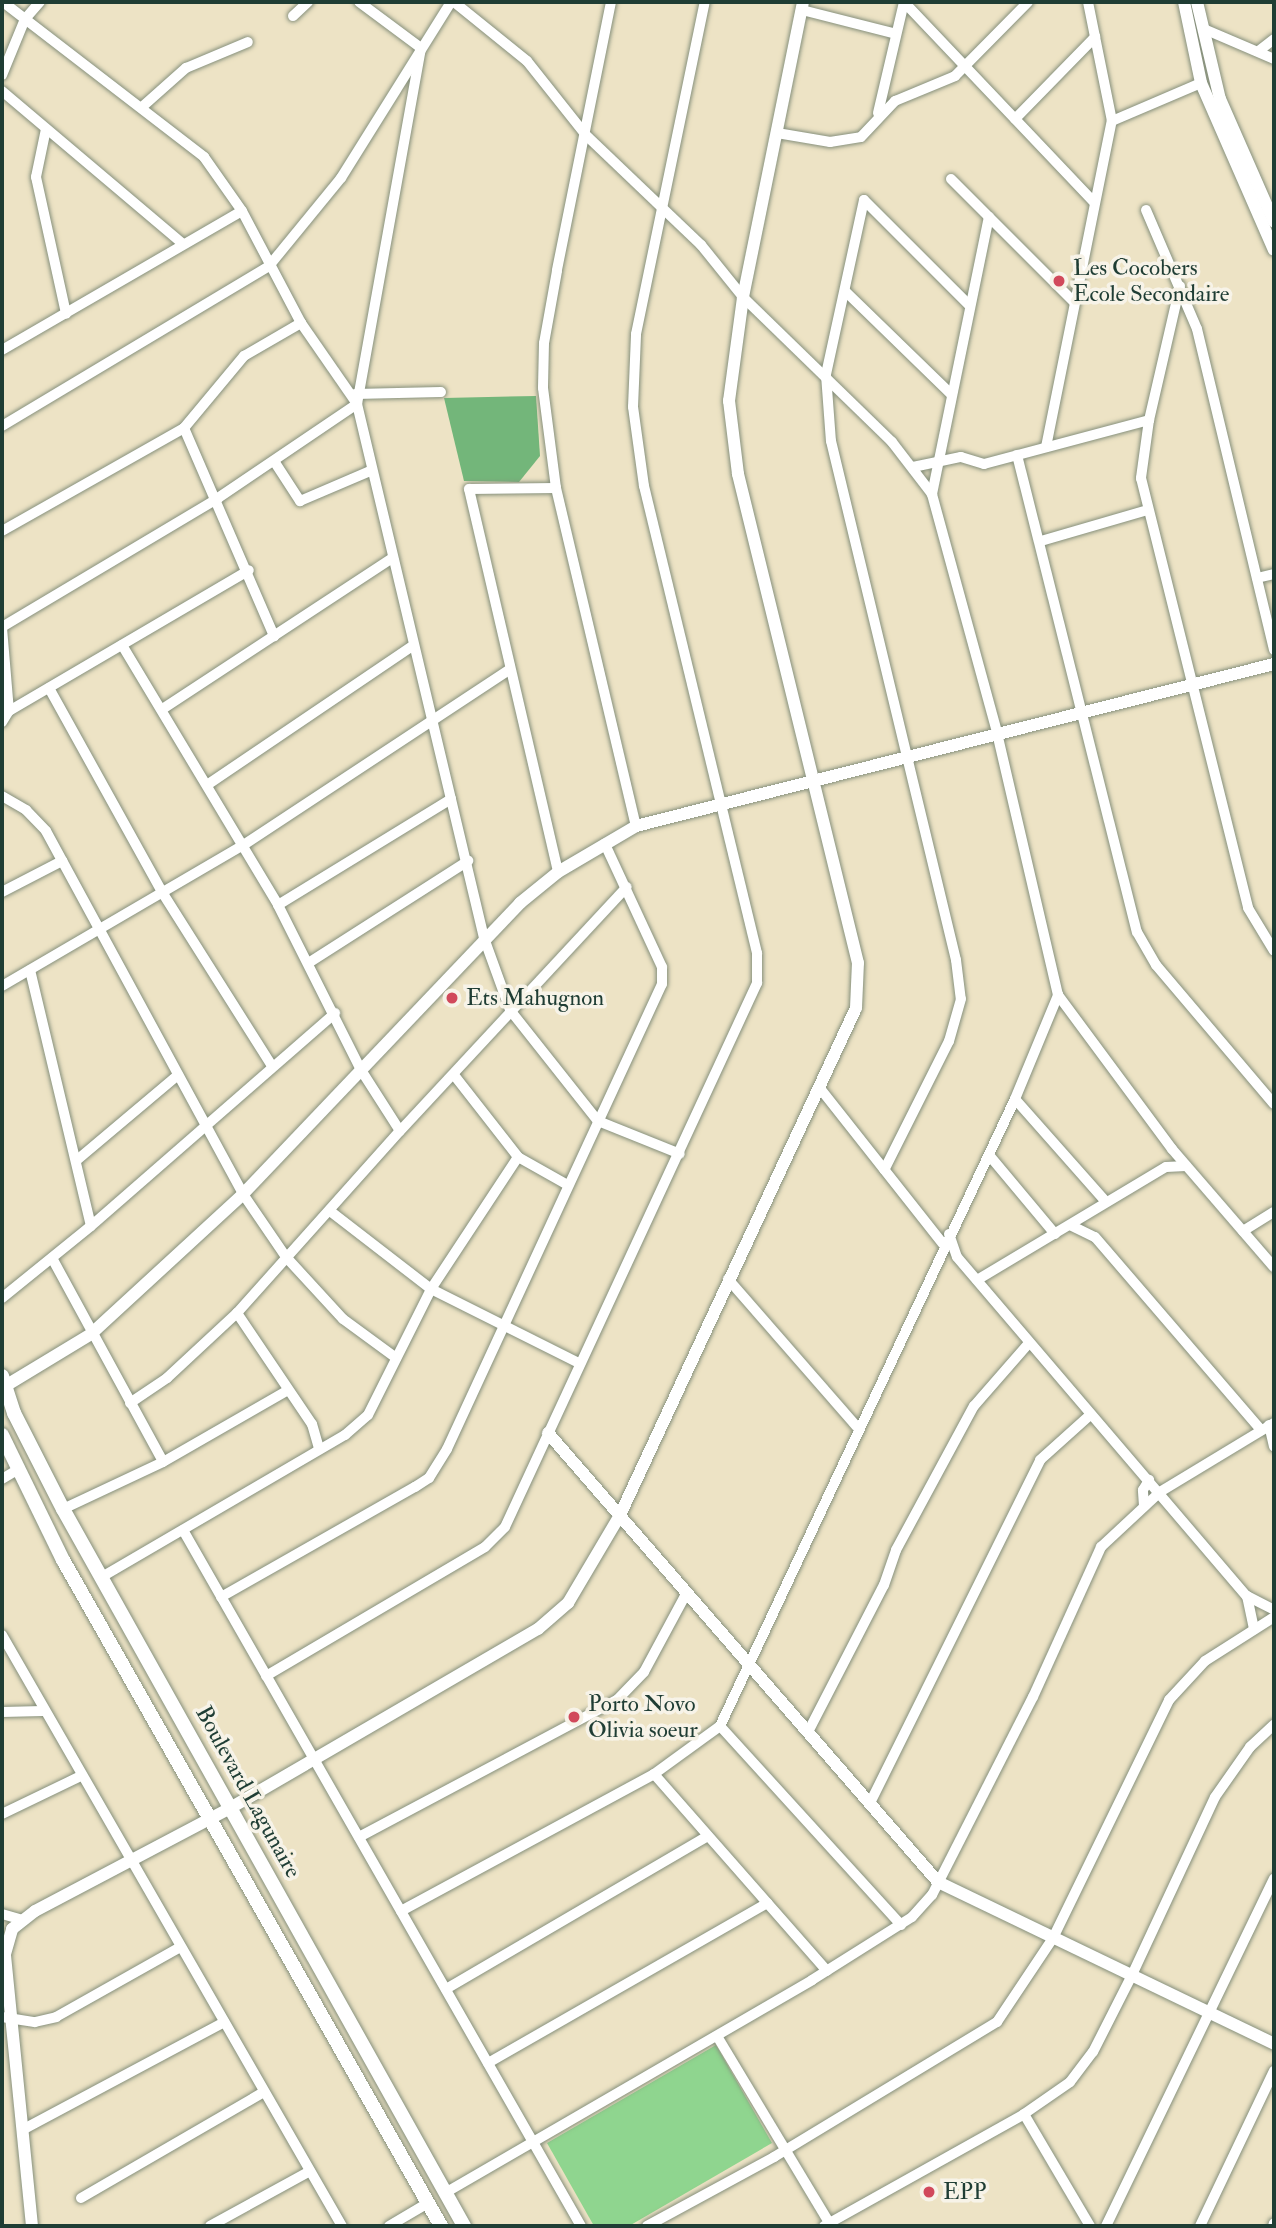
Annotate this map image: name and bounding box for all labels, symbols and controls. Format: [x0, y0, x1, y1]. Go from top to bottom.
place label: Les Cocobers Ecole Secondaire [1073, 254, 1229, 308]
marker: Les Cocobers Ecole Secondaire [1051, 273, 1067, 289]
place label: Ets Mahugnon [466, 984, 604, 1012]
marker: Ets Mahugnon [444, 990, 460, 1006]
place label: Porto Novo Olivia soeur [588, 1690, 698, 1744]
street label: Boulevard Lagunaire [189, 1701, 307, 1883]
marker: Porto Novo Olivia soeur [566, 1709, 582, 1725]
place label: EPP [943, 2178, 986, 2206]
marker: EPP [921, 2184, 937, 2200]

